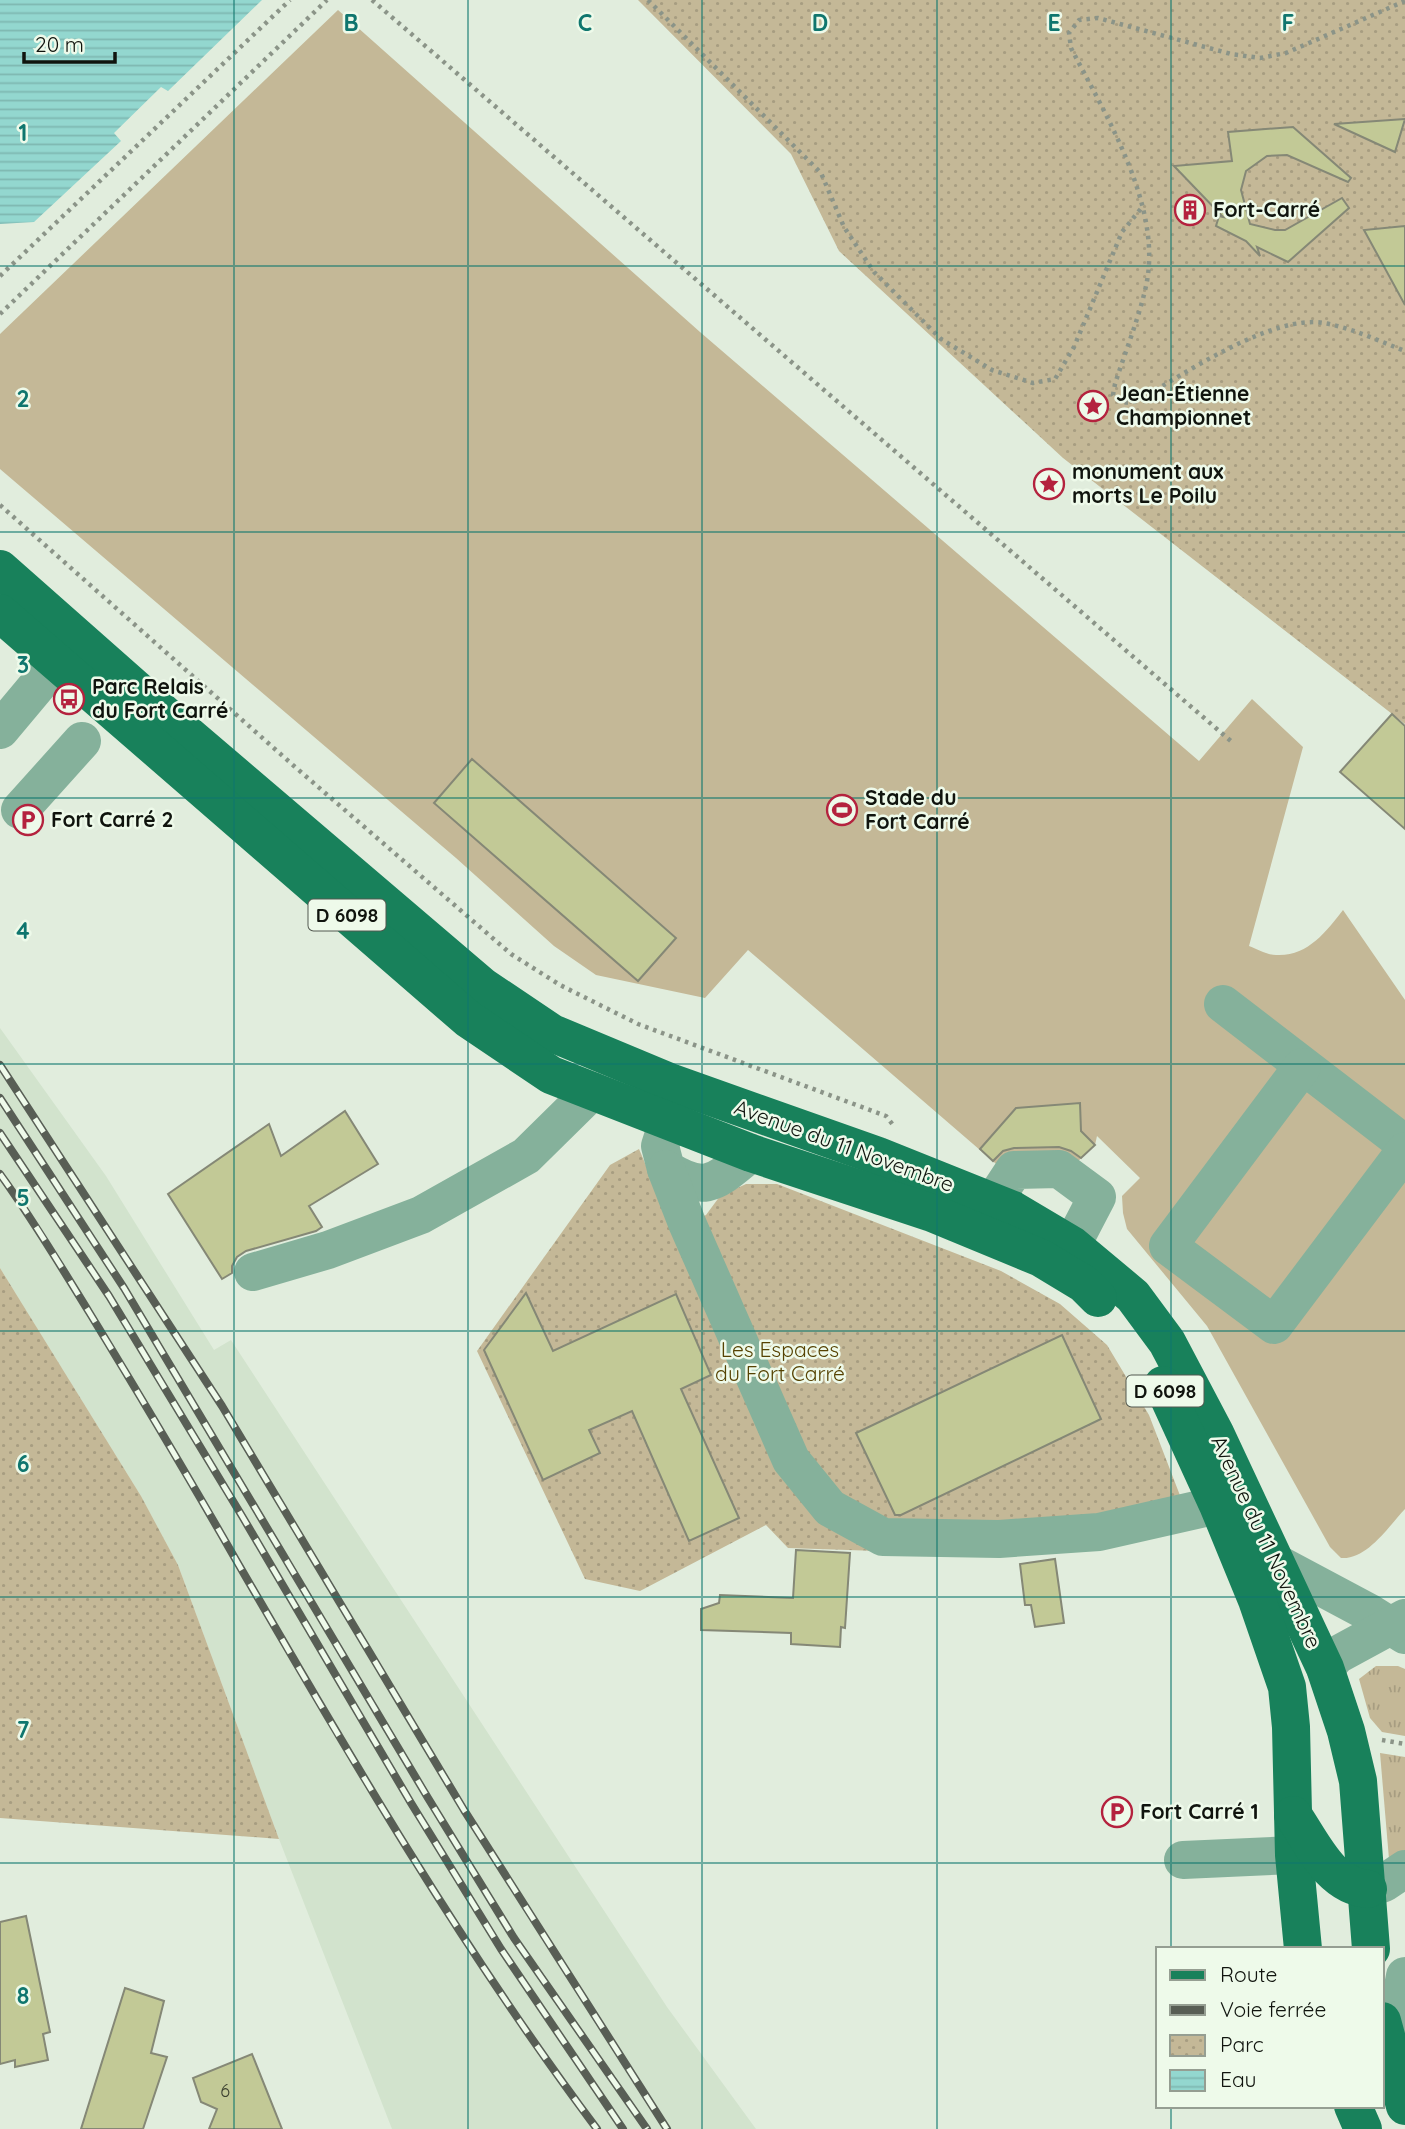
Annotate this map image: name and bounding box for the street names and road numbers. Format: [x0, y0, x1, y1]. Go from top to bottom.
road number: D 6098 [308, 900, 386, 931]
street label: Avenue du 11 Novembre [731, 1093, 958, 1197]
road number: D 6098 [1126, 1376, 1204, 1406]
street label: Avenue du 11 Novembre [1206, 1431, 1328, 1652]

